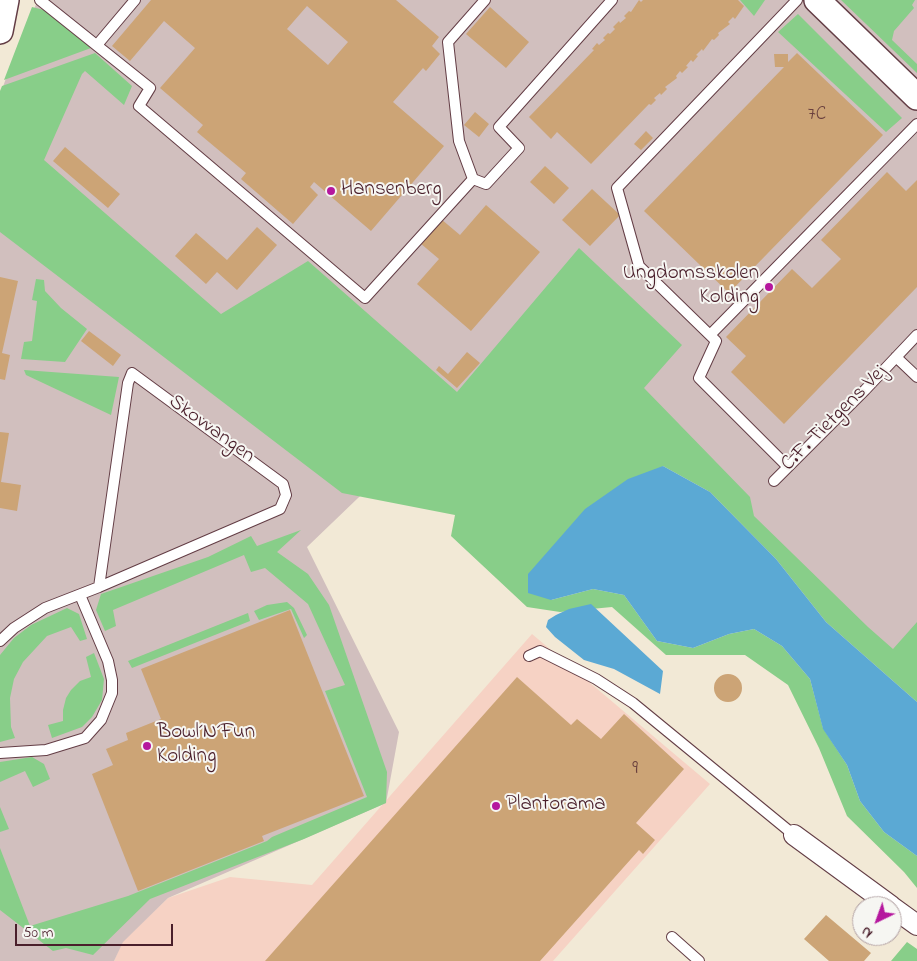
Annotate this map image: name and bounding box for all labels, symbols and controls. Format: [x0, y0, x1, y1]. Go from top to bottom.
house number: 7C [808, 105, 826, 127]
place label: Hansenberg [341, 178, 442, 204]
marker: Hansenberg [325, 185, 337, 197]
place label: Ungdomsskolen Kolding [623, 262, 759, 312]
marker: Ungdomsskolen Kolding [763, 281, 775, 293]
street label: C.F. Tietgens Vej [777, 361, 893, 477]
street label: Skovvangen [163, 390, 259, 470]
place label: Bowl´N´Fun Kolding [157, 721, 255, 771]
marker: Bowl´N´Fun Kolding [141, 740, 153, 752]
house number: 9 [632, 759, 638, 781]
place label: Plantorama [506, 793, 606, 819]
marker: Plantorama [490, 800, 502, 812]
north arrow [852, 896, 902, 946]
scale bar [18, 914, 175, 946]
text: N [857, 921, 878, 943]
text: 50 m [23, 922, 53, 944]

